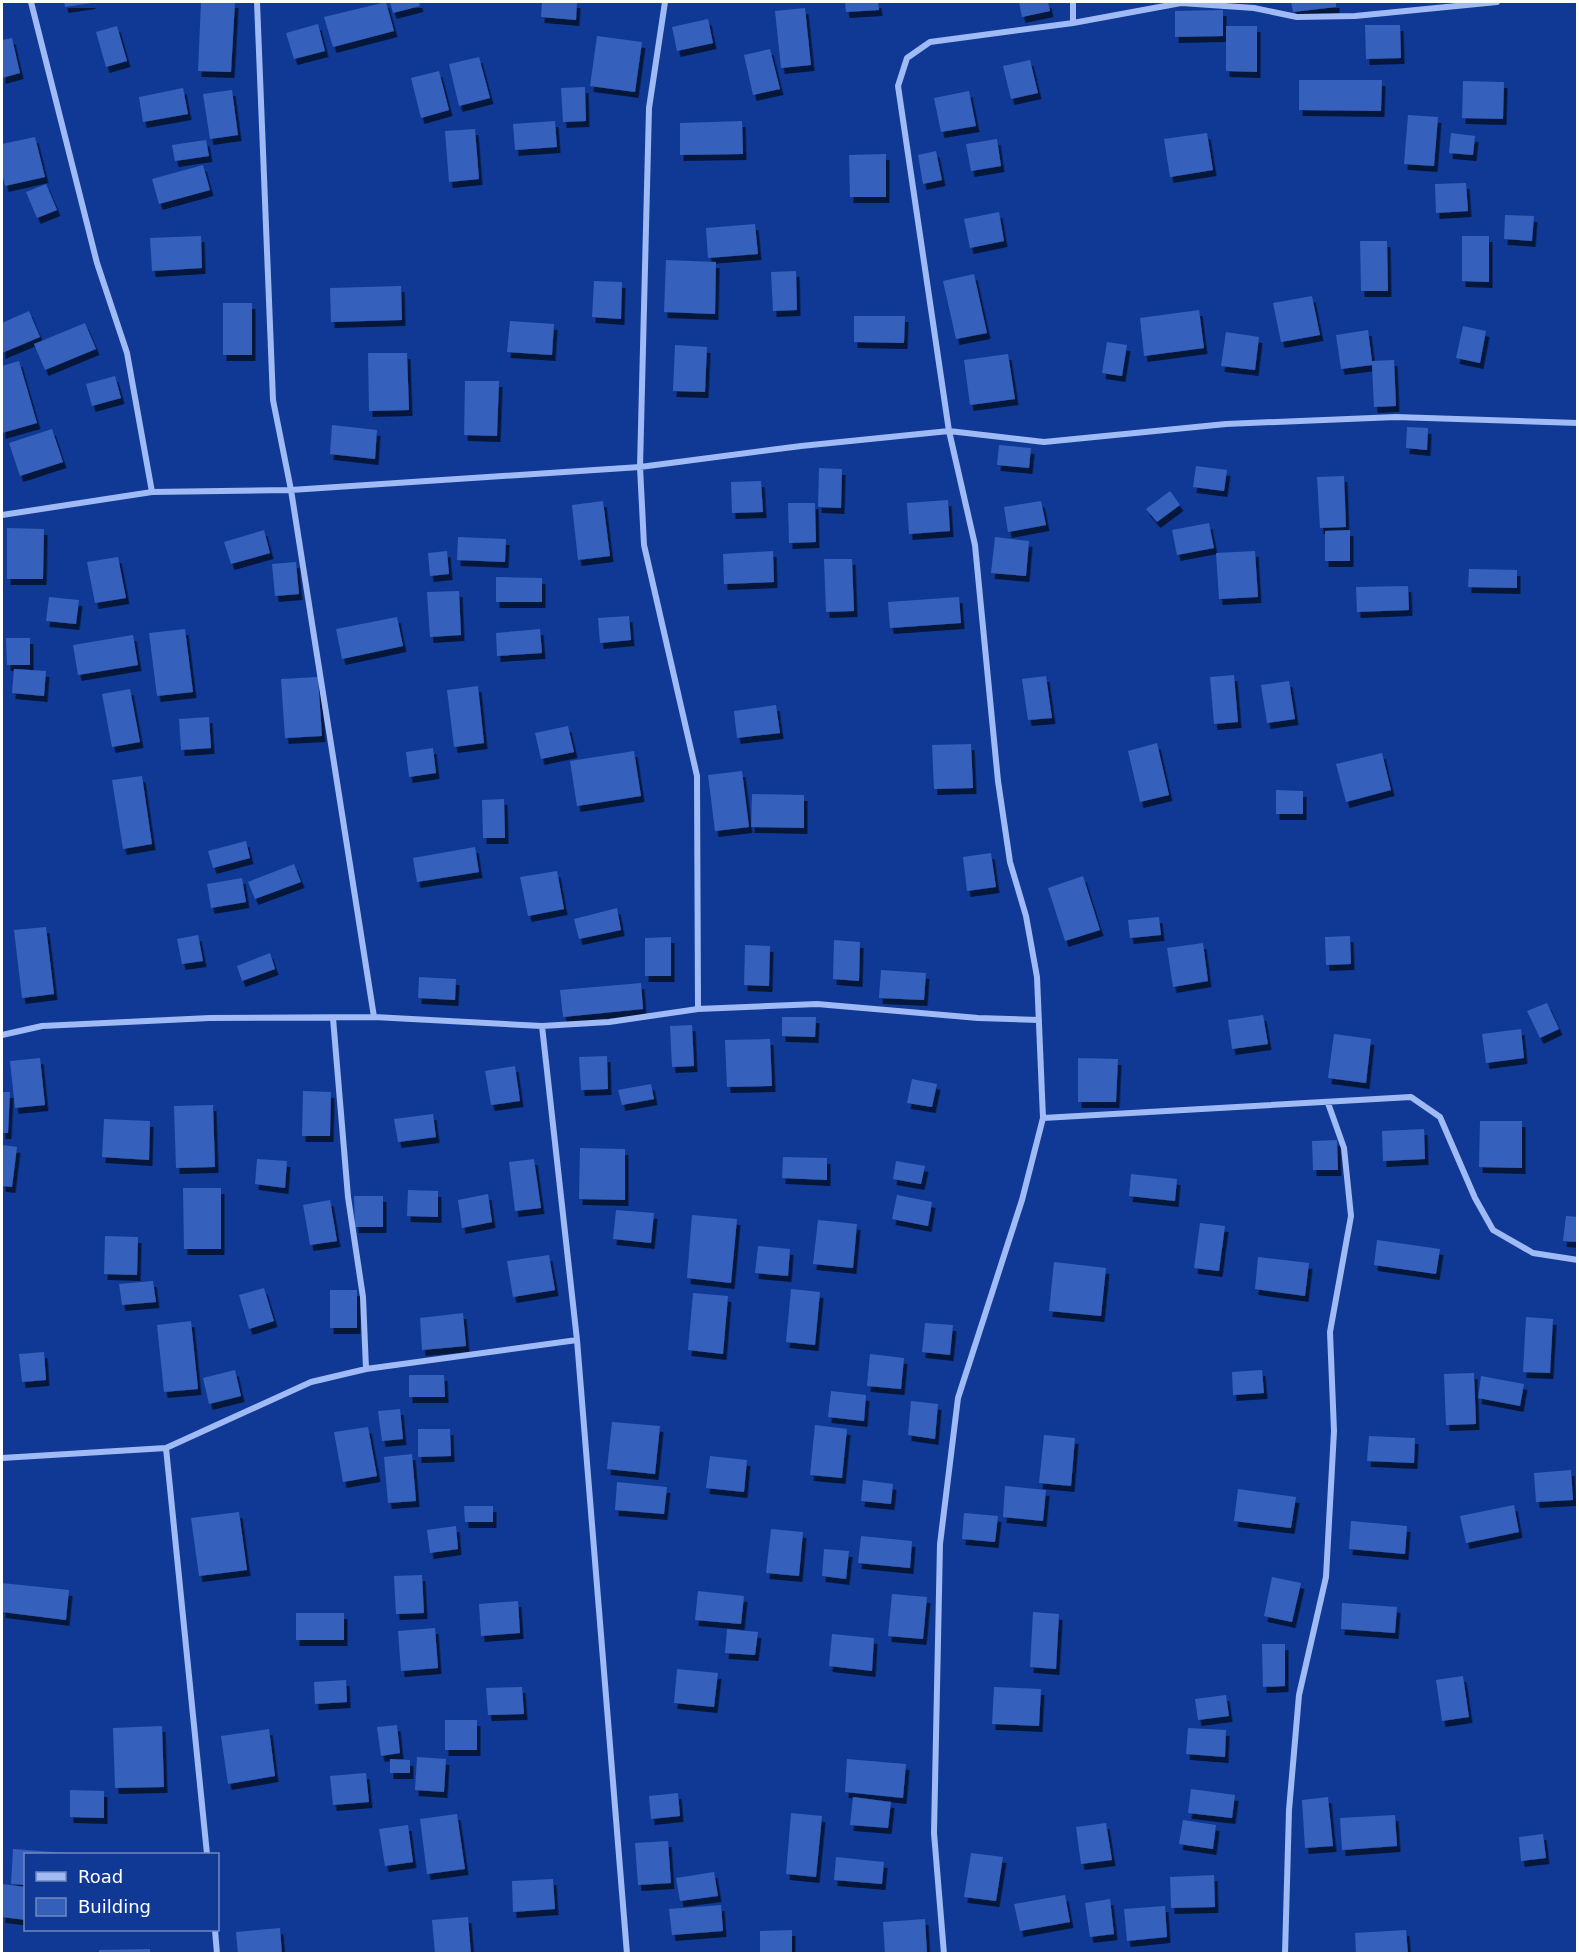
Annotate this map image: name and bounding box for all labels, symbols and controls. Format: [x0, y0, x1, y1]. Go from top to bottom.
legend [24, 1853, 219, 1931]
text: Road [78, 1866, 123, 1887]
text: Building [78, 1896, 151, 1917]

